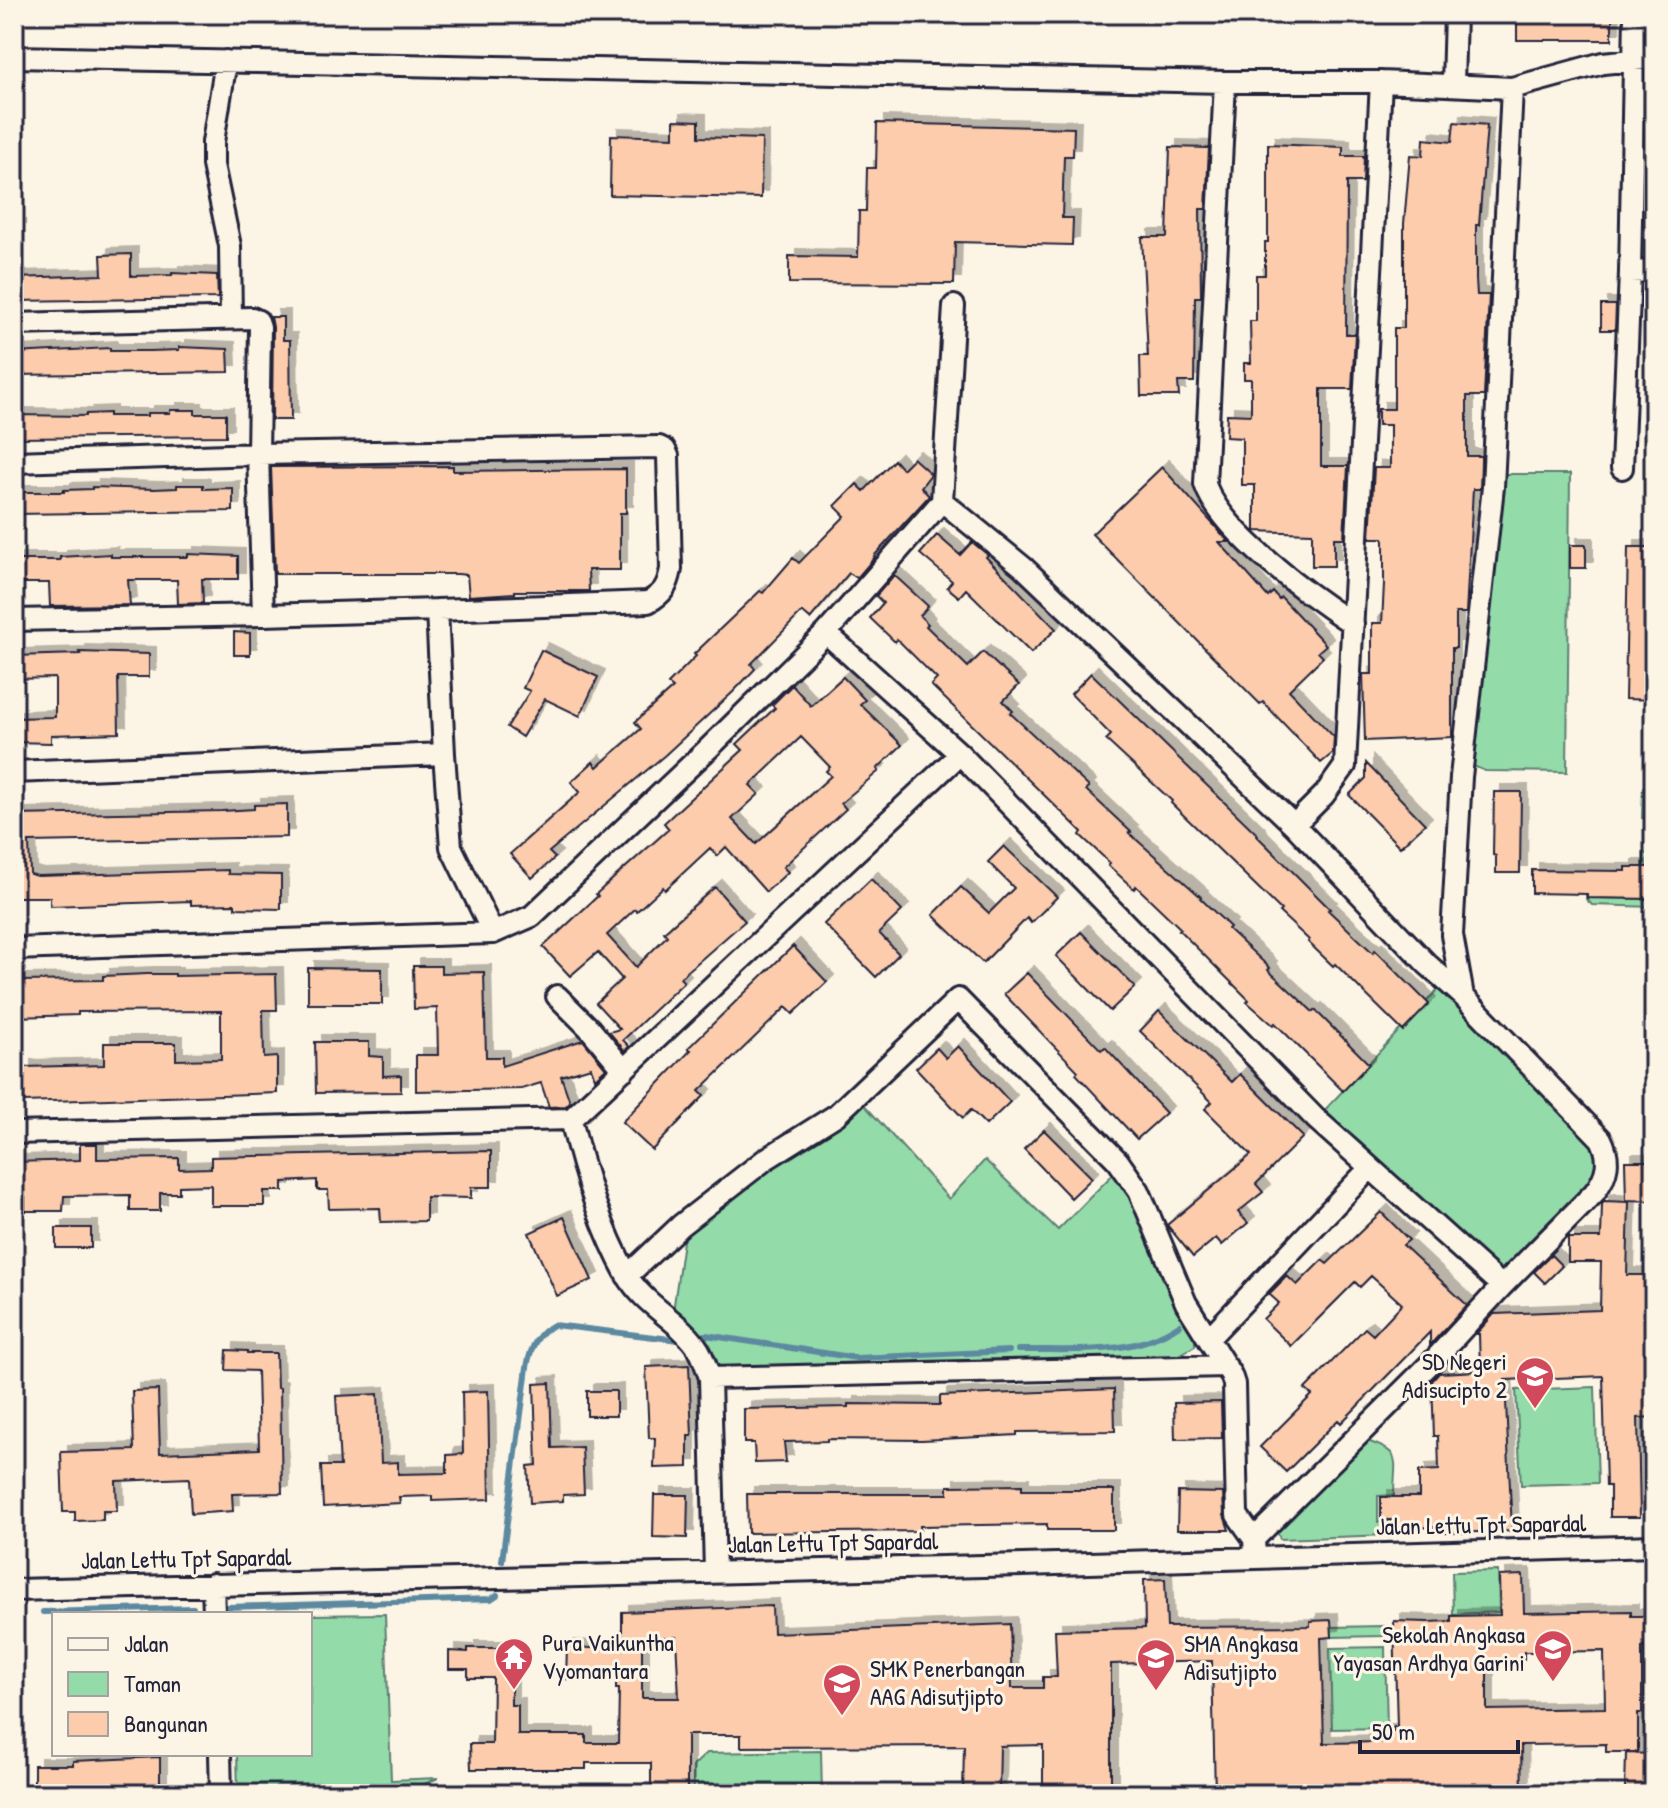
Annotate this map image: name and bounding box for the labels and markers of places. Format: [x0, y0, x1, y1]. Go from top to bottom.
place label: SD Negeri Adisucipto 2 [1402, 1345, 1507, 1405]
school or university icon: SD Negeri Adisucipto 2 [1514, 1355, 1556, 1410]
place label: Sekolah Angkasa Yayasan Ardhya Garini [1333, 1618, 1525, 1678]
place label: Pura Vaikuntha Vyomantara [542, 1626, 674, 1686]
place label: SMA Angkasa Adisutjipto [1184, 1627, 1298, 1687]
school or university icon: Sekolah Angkasa Yayasan Ardhya Garini [1532, 1628, 1574, 1683]
temple icon: Pura Vaikuntha Vyomantara [493, 1636, 535, 1691]
school or university icon: SMA Angkasa Adisutjipto [1135, 1637, 1177, 1692]
place label: SMK Penerbangan AAG Adisutjipto [870, 1652, 1025, 1712]
school or university icon: SMK Penerbangan AAG Adisutjipto [821, 1662, 863, 1717]

